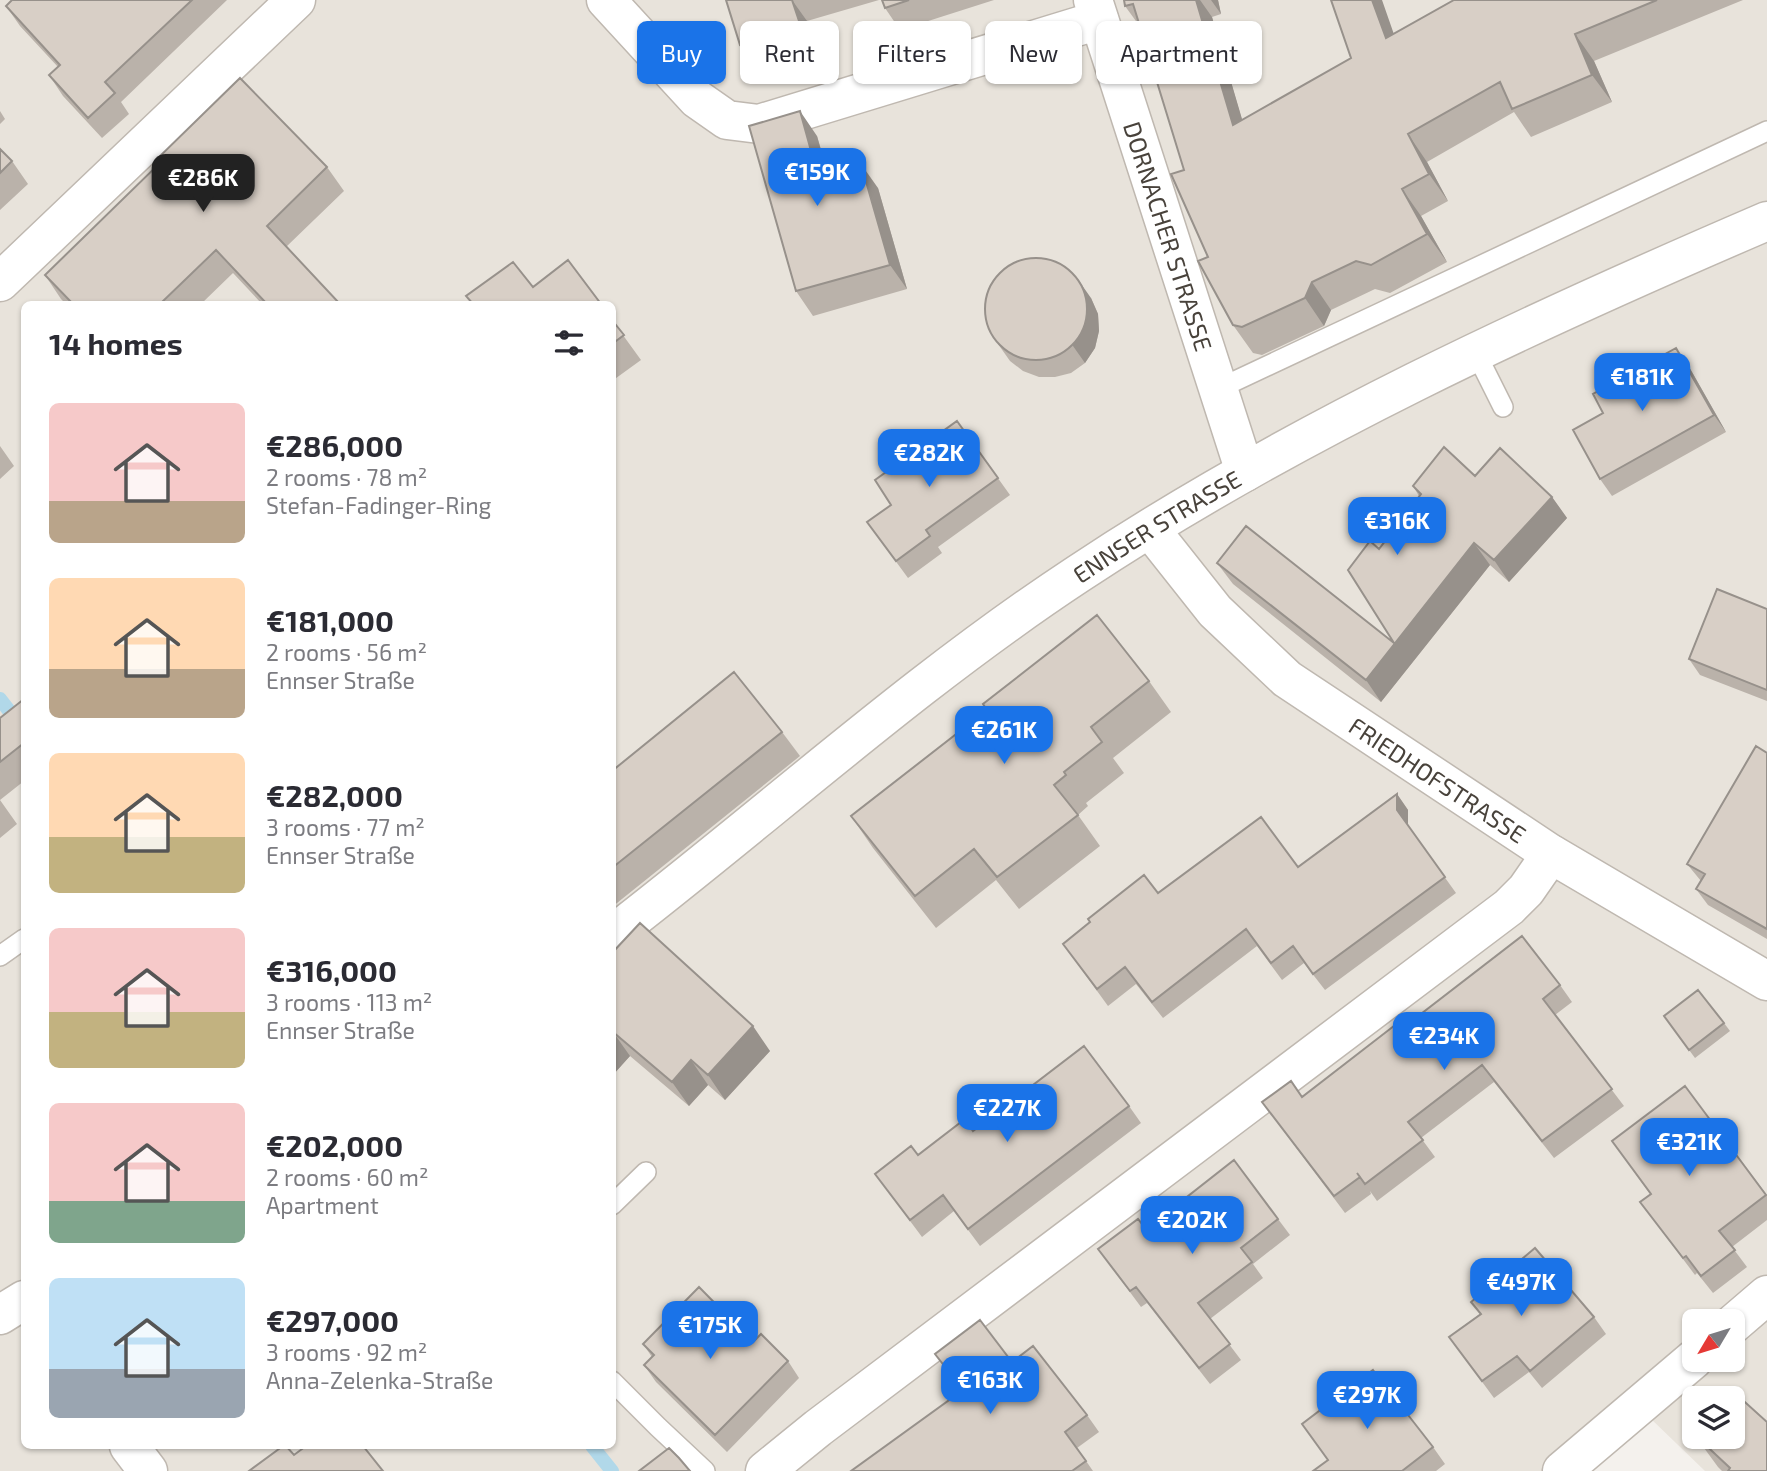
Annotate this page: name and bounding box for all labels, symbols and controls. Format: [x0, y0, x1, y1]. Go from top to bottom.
chip: Buy [637, 21, 726, 84]
chip: Rent [740, 21, 839, 84]
chip: Filters [853, 21, 971, 84]
chip: New [985, 21, 1082, 84]
chip: Apartment [1096, 21, 1262, 84]
street label: DORNACHER STRASSE [1118, 118, 1220, 355]
pin: €159K [768, 148, 866, 208]
pin: €286K [154, 154, 252, 214]
text: €159K [784, 157, 850, 185]
text: €286K [168, 163, 238, 191]
icon: filters [550, 324, 588, 362]
text: 14 homes [49, 325, 183, 361]
pin: €181K [1593, 354, 1691, 413]
text: €181K [1610, 362, 1674, 390]
text: €286,000 [266, 427, 403, 463]
pin: €282K [880, 430, 978, 489]
icon: home [105, 431, 189, 515]
text: €282K [894, 438, 964, 466]
text: 2 rooms · 78 m² [266, 463, 427, 491]
street label: ENNSER STRASSE [1067, 463, 1246, 588]
text: Stefan-Fadinger-Ring [266, 491, 491, 519]
pin: €316K [1348, 498, 1446, 557]
text: €316K [1364, 506, 1430, 534]
text: €181,000 [266, 602, 394, 638]
icon: home [105, 606, 189, 690]
text: 2 rooms · 56 m² [266, 638, 427, 666]
text: Ennser Straße [266, 666, 415, 694]
pin: €261K [955, 706, 1053, 766]
street label: FRIEDHOFSTRASSE [1344, 710, 1532, 848]
text: €261K [971, 715, 1037, 743]
text: €282,000 [266, 777, 403, 813]
icon: home [105, 781, 189, 865]
text: 3 rooms · 77 m² [266, 813, 425, 841]
text: Ennser Straße [266, 841, 415, 869]
text: €316,000 [266, 952, 397, 988]
icon: home [105, 956, 189, 1040]
text: 3 rooms · 113 m² [266, 988, 432, 1016]
pin: €234K [1395, 1012, 1493, 1072]
text: Ennser Straße [266, 1016, 415, 1044]
text: €234K [1409, 1021, 1479, 1049]
pin: €227K [958, 1084, 1056, 1144]
text: €227K [973, 1093, 1041, 1121]
pin: €321K [1640, 1118, 1738, 1178]
text: €202,000 [266, 1127, 403, 1163]
text: €321K [1656, 1127, 1722, 1155]
icon: home [105, 1131, 189, 1215]
text: 2 rooms · 60 m² [266, 1163, 428, 1191]
text: Apartment [266, 1191, 379, 1219]
pin: €202K [1143, 1196, 1241, 1256]
text: €202K [1157, 1205, 1227, 1233]
pin: €497K [1472, 1258, 1570, 1318]
text: €497K [1486, 1267, 1556, 1295]
text: €297,000 [266, 1302, 399, 1338]
pin: €175K [661, 1302, 759, 1361]
icon: home [105, 1306, 189, 1390]
north arrow [1682, 1309, 1745, 1372]
map controls [1682, 1309, 1745, 1449]
text: €175K [678, 1310, 742, 1338]
text: 3 rooms · 92 m² [266, 1338, 427, 1366]
pin: €163K [941, 1356, 1039, 1416]
text: €163K [957, 1365, 1023, 1393]
text: Anna-Zelenka-Straße [266, 1366, 493, 1394]
pin: €297K [1318, 1372, 1416, 1431]
text: €297K [1333, 1380, 1401, 1408]
button: layers [1682, 1386, 1745, 1449]

